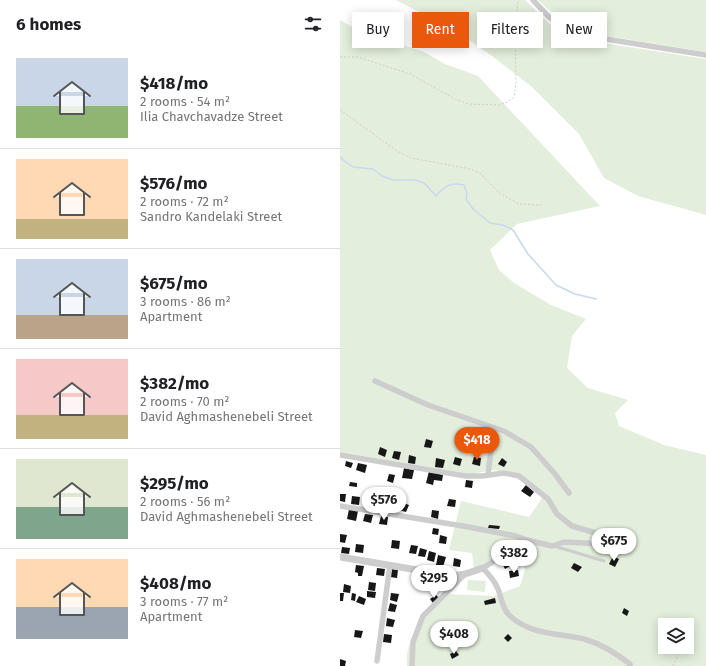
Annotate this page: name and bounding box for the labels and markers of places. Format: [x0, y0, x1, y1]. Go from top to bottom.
pin: $418 [453, 427, 501, 461]
pin: $576 [360, 487, 408, 521]
pin: $675 [590, 528, 638, 562]
pin: $382 [490, 540, 538, 574]
pin: $295 [410, 565, 458, 599]
pin: $408 [430, 621, 478, 655]

